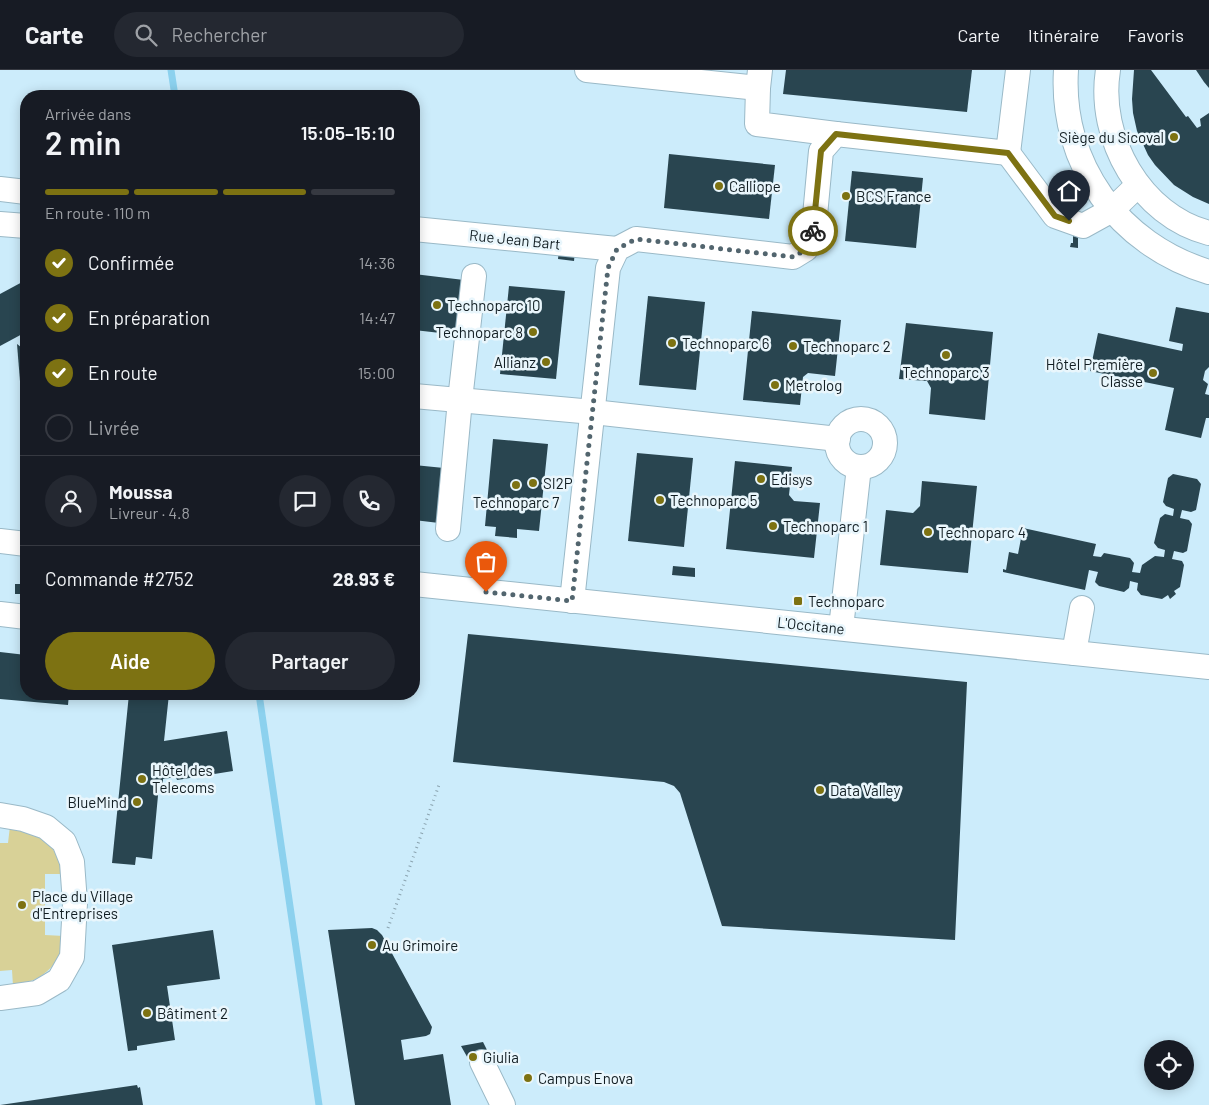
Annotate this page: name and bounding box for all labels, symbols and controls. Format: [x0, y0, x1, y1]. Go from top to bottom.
search box [114, 12, 464, 57]
text: Carte [25, 20, 84, 49]
icon: search [132, 21, 160, 49]
text: Rechercher [172, 23, 267, 46]
text: Carte [957, 24, 1000, 46]
text: Itinéraire [1028, 24, 1099, 46]
text: Favoris [1127, 24, 1184, 46]
text: Arrivée dans [45, 104, 131, 123]
text: 15:05–15:10 [301, 121, 395, 144]
text: 2 min [45, 123, 121, 161]
place label: Siège du Sicoval [1059, 128, 1164, 146]
marker: Siège du Sicoval [1168, 131, 1180, 143]
pin [1048, 170, 1090, 221]
place label: Calliope [729, 177, 781, 195]
icon: home [1055, 177, 1083, 205]
marker: Calliope [713, 180, 725, 192]
place label: BCS France [856, 187, 931, 205]
marker: BCS France [840, 190, 852, 202]
text: En route · 110 m [45, 203, 150, 222]
courier [788, 206, 838, 256]
icon: bike [799, 217, 827, 245]
street label: Rue Jean Bart [468, 225, 562, 253]
icon: check [45, 249, 73, 277]
text: Confirmée [88, 251, 175, 274]
text: 14:36 [359, 253, 395, 272]
place label: Technoparc 10 [447, 296, 540, 314]
marker: Technoparc 10 [431, 299, 443, 311]
icon: check [45, 304, 73, 332]
text: En préparation [88, 306, 210, 329]
text: 14:47 [359, 308, 395, 327]
place label: Technoparc 8 [436, 323, 523, 341]
marker: Technoparc 8 [527, 326, 539, 338]
place label: Technoparc 6 [682, 334, 769, 352]
marker: Technoparc 6 [666, 337, 678, 349]
place label: Technoparc 2 [803, 337, 891, 355]
marker: Technoparc 2 [787, 340, 799, 352]
marker: Technoparc 3 [940, 349, 952, 361]
place label: Allianz [494, 353, 536, 371]
place label: Hôtel Première Classe [1046, 355, 1143, 390]
marker: Allianz [540, 356, 552, 368]
icon: check [45, 359, 73, 387]
text: En route [88, 361, 158, 384]
text: 15:00 [358, 363, 395, 382]
place label: Technoparc 3 [902, 363, 990, 381]
marker: Hôtel Première Classe [1147, 367, 1159, 379]
place label: Metrolog [785, 376, 842, 394]
marker: Metrolog [769, 379, 781, 391]
text: Livrée [88, 416, 140, 439]
place label: Edisys [771, 470, 813, 488]
marker: Edisys [755, 473, 767, 485]
place label: SI2P [543, 474, 573, 492]
button: person [45, 475, 97, 527]
button: chat [279, 475, 331, 527]
button: phone [343, 475, 395, 527]
marker: SI2P [527, 477, 539, 489]
marker: Technoparc 7 [510, 479, 522, 491]
text: Moussa [109, 480, 173, 503]
place label: Technoparc 5 [670, 491, 757, 509]
place label: Technoparc 7 [473, 493, 559, 511]
marker: Technoparc 5 [654, 494, 666, 506]
text: Livreur · 4.8 [109, 503, 190, 522]
place label: Technoparc 1 [783, 517, 868, 535]
marker: Technoparc 1 [767, 520, 779, 532]
place label: Technoparc 4 [938, 523, 1026, 541]
marker: Technoparc 4 [922, 526, 934, 538]
pin [465, 541, 507, 592]
icon: bag [472, 548, 500, 576]
text: Commande #2752 [45, 567, 194, 590]
text: 28.93 € [333, 567, 395, 590]
place label: Technoparc [808, 592, 885, 610]
marker: Technoparc [792, 595, 804, 607]
street label: L'Occitane [776, 613, 846, 637]
button: Aide [45, 632, 215, 690]
button: Partager [225, 632, 395, 690]
place label: Hôtel des Telecoms [152, 761, 214, 796]
marker: Hôtel des Telecoms [136, 773, 148, 785]
place label: Data Valley [830, 781, 900, 799]
marker: Data Valley [814, 784, 826, 796]
place label: BlueMind [67, 793, 127, 811]
marker: BlueMind [131, 796, 143, 808]
place label: Place du Village d'Entreprises [32, 887, 133, 922]
marker: Place du Village d'Entreprises [16, 899, 28, 911]
place label: Au Grimoire [382, 936, 458, 954]
marker: Au Grimoire [366, 939, 378, 951]
place label: Bâtiment 2 [157, 1004, 228, 1022]
marker: Bâtiment 2 [141, 1007, 153, 1019]
map controls [1144, 1040, 1194, 1090]
button: locate [1144, 1040, 1194, 1090]
place label: Giulia [483, 1048, 519, 1066]
marker: Giulia [467, 1051, 479, 1063]
place label: Campus Enova [538, 1069, 633, 1087]
marker: Campus Enova [522, 1072, 534, 1084]

